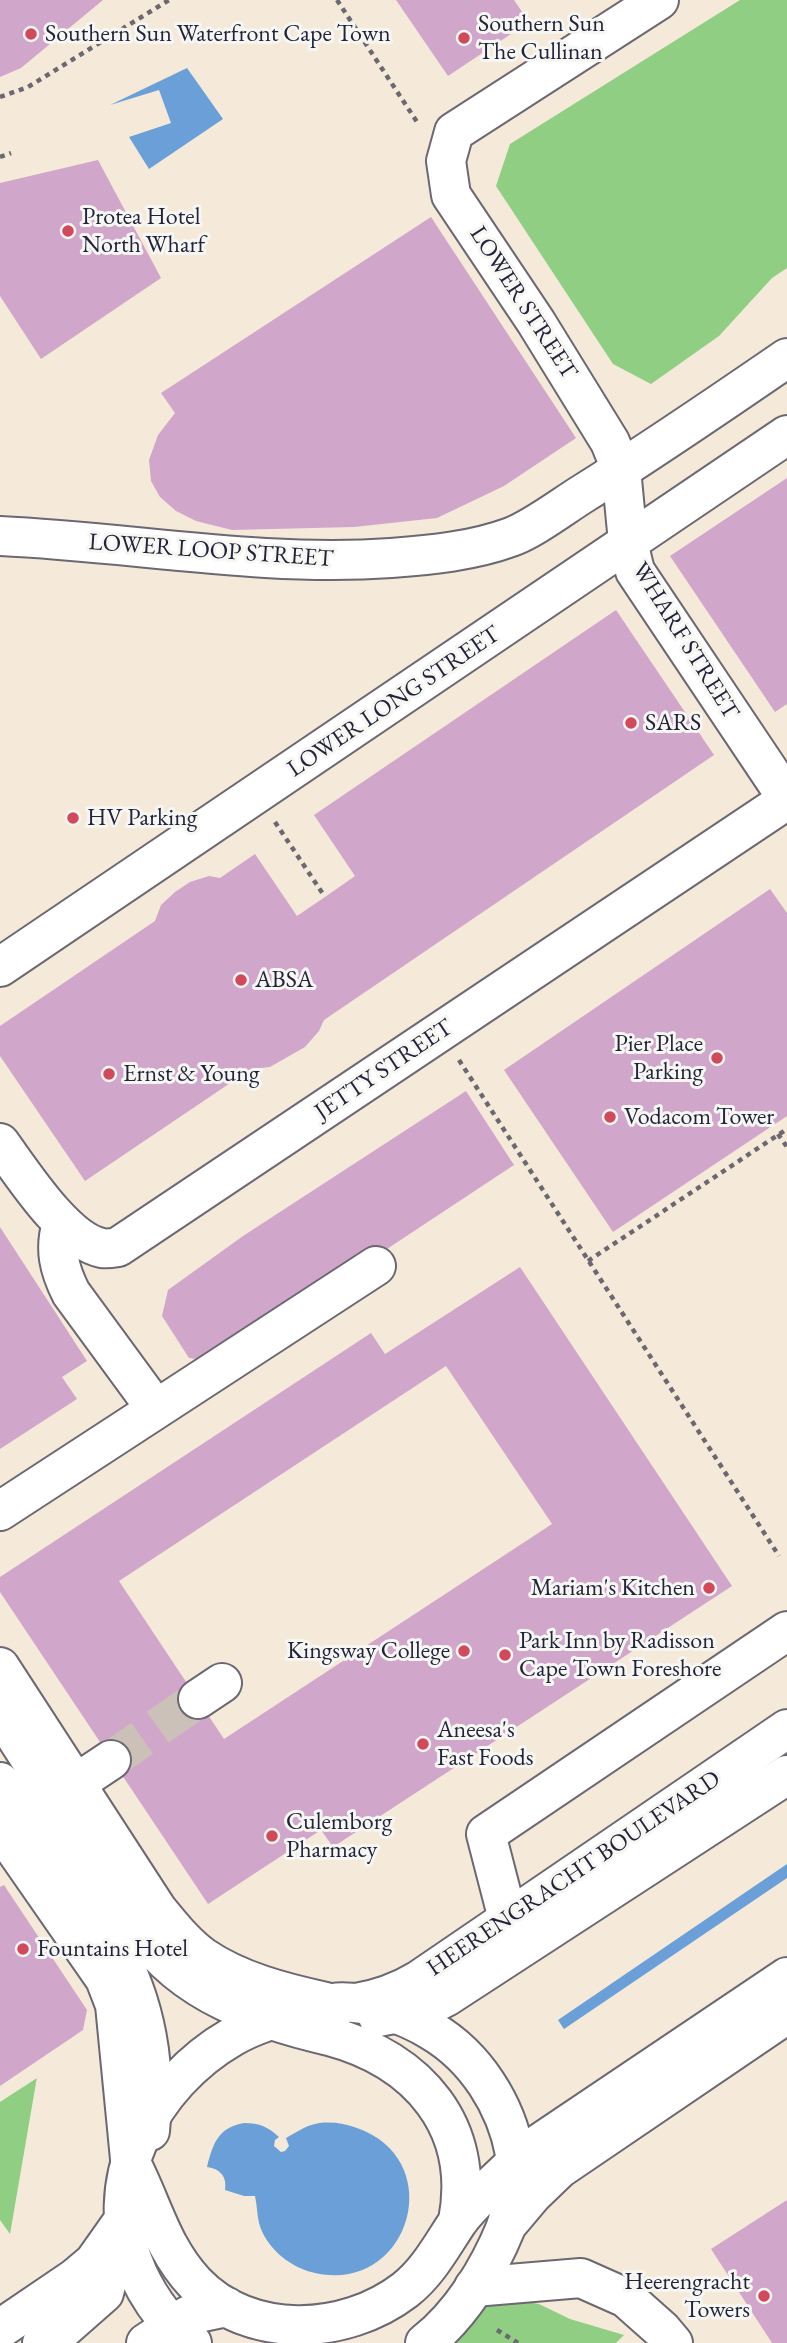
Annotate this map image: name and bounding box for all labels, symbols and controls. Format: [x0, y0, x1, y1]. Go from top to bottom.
place label: Southern Sun The Cullinan [478, 10, 605, 66]
place label: Southern Sun Waterfront Cape Town [45, 20, 391, 48]
marker: Southern Sun Waterfront Cape Town [23, 26, 39, 42]
marker: Southern Sun The Cullinan [456, 30, 472, 46]
place label: Protea Hotel North Wharf [82, 203, 205, 259]
street label: LOWER STREET [463, 221, 583, 385]
marker: Protea Hotel North Wharf [60, 223, 76, 239]
street label: LOWER LOOP STREET [88, 528, 334, 574]
street label: WHARF STREET [625, 557, 745, 725]
street label: LOWER LONG STREET [282, 620, 506, 784]
place label: SARS [645, 709, 701, 737]
marker: SARS [623, 715, 639, 731]
place label: HV Parking [87, 804, 197, 832]
marker: HV Parking [65, 810, 81, 826]
place label: ABSA [255, 966, 313, 994]
marker: ABSA [233, 972, 249, 988]
street label: JETTY STREET [310, 1013, 458, 1127]
place label: Pier Place Parking [614, 1030, 703, 1086]
marker: Pier Place Parking [709, 1050, 725, 1066]
place label: Ernst & Young [123, 1060, 259, 1088]
marker: Ernst & Young [101, 1066, 117, 1082]
place label: Vodacom Tower [624, 1103, 774, 1131]
marker: Vodacom Tower [602, 1109, 618, 1125]
place label: Mariam's Kitchen [531, 1574, 695, 1602]
marker: Mariam's Kitchen [701, 1580, 717, 1596]
place label: Park Inn by Radisson Cape Town Foreshore [519, 1627, 721, 1683]
place label: Kingsway College [287, 1637, 450, 1665]
marker: Kingsway College [456, 1643, 472, 1659]
marker: Park Inn by Radisson Cape Town Foreshore [497, 1647, 513, 1663]
place label: Aneesa's Fast Foods [437, 1716, 533, 1772]
marker: Aneesa's Fast Foods [415, 1736, 431, 1752]
street label: HEERENGRACHT BOULEVARD [422, 1765, 726, 1983]
place label: Culemborg Pharmacy [286, 1808, 392, 1864]
marker: Culemborg Pharmacy [264, 1828, 280, 1844]
place label: Fountains Hotel [37, 1935, 188, 1963]
marker: Fountains Hotel [15, 1941, 31, 1957]
place label: Heerengracht Towers [624, 2268, 750, 2324]
marker: Heerengracht Towers [756, 2288, 772, 2304]

